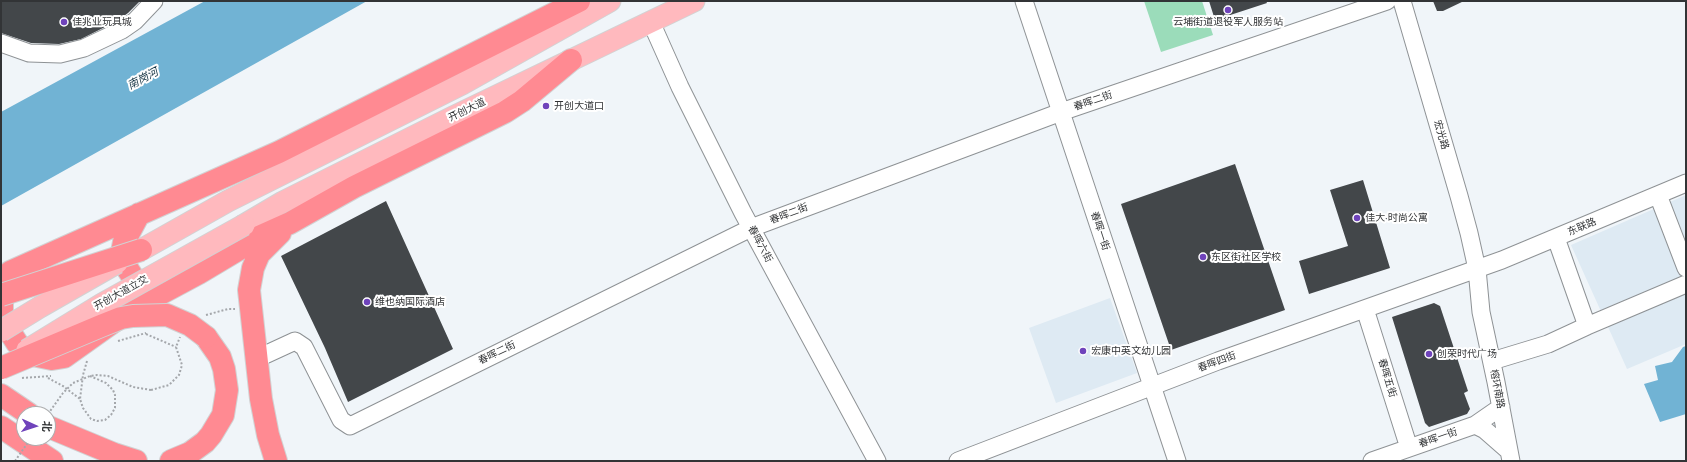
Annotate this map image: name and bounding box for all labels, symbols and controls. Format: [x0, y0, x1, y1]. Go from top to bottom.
marker: 云埔街道退役军人服务站 [1223, 5, 1233, 15]
place label: 佳兆业玩具城 [72, 16, 132, 28]
place label: 云埔街道退役军人服务站 [1173, 16, 1283, 28]
marker: 佳兆业玩具城 [59, 17, 69, 27]
water label: 南岗河 [125, 65, 161, 93]
street label: 春晖二街 [1072, 89, 1114, 113]
street label: 开创大道 [446, 96, 488, 124]
place label: 开创大道口 [554, 100, 604, 112]
marker: 开创大道口 [541, 101, 551, 111]
street label: 宏光路 [1431, 119, 1451, 151]
street label: 春晖二街 [768, 201, 810, 227]
street label: 春晖一街 [1088, 210, 1112, 252]
place label: 佳大·时尚公寓 [1365, 212, 1428, 224]
marker: 佳大·时尚公寓 [1352, 213, 1362, 223]
street label: 东联路 [1566, 216, 1598, 238]
street label: 春晖六街 [745, 224, 775, 264]
place label: 东区街社区学校 [1211, 251, 1281, 263]
marker: 东区街社区学校 [1198, 252, 1208, 262]
street label: 开创大道立交 [92, 273, 150, 313]
place label: 维也纳国际酒店 [375, 296, 445, 308]
marker: 维也纳国际酒店 [362, 297, 372, 307]
street label: 春晖二街 [476, 339, 518, 367]
place label: 宏康中英文幼儿园 [1091, 345, 1171, 357]
marker: 宏康中英文幼儿园 [1078, 346, 1088, 356]
place label: 创荣时代广场 [1437, 348, 1497, 360]
marker: 创荣时代广场 [1424, 349, 1434, 359]
street label: 春晖四街 [1196, 350, 1238, 374]
street label: 春晖五街 [1375, 357, 1399, 399]
street label: 榕环南路 [1487, 368, 1507, 410]
north arrow [16, 406, 56, 446]
text: 北 [40, 421, 54, 432]
street label: 春晖一街 [1417, 426, 1459, 450]

